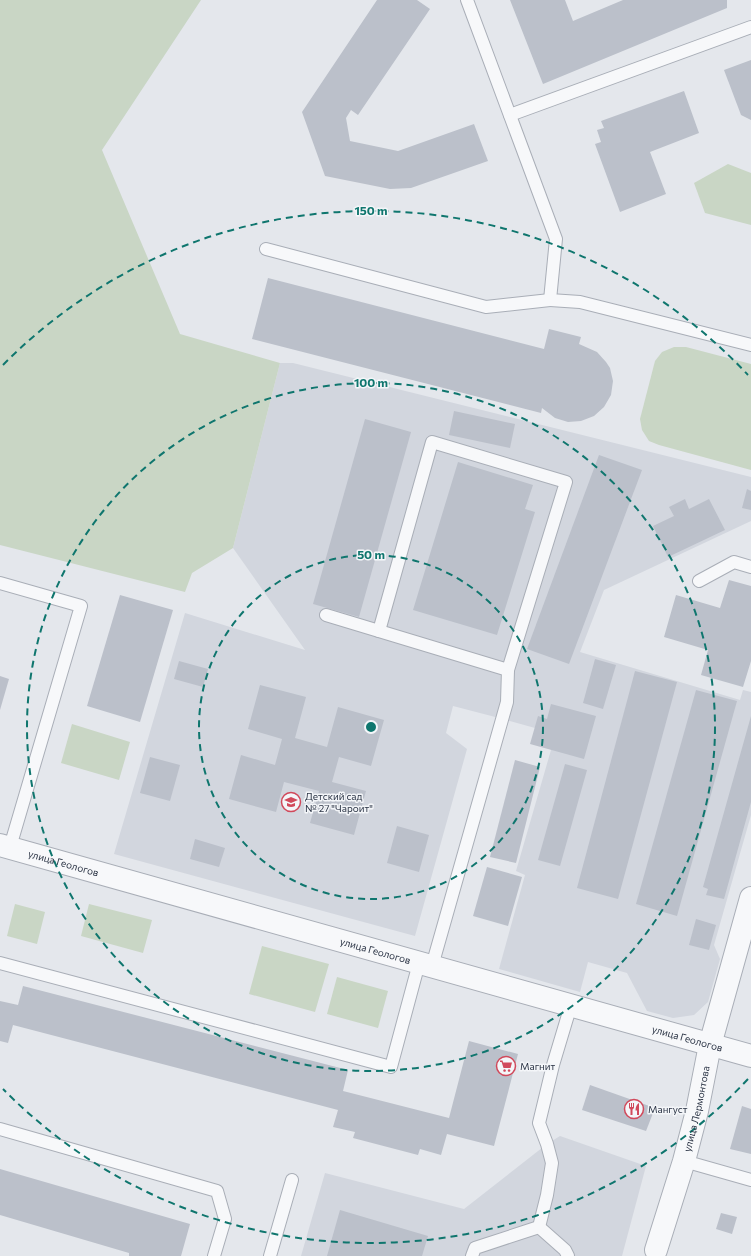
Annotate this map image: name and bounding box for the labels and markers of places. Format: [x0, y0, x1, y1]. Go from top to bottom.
centre of rings [364, 720, 378, 734]
place label: Детский сад № 27 "Чароит" [305, 790, 373, 814]
school or university icon: Детский сад № 27 "Чароит" [280, 791, 302, 813]
supermarket icon: Магнит [495, 1055, 517, 1077]
place label: Магнит [520, 1060, 555, 1072]
restaurant icon: Мангуст [623, 1098, 645, 1120]
place label: Мангуст [648, 1103, 688, 1115]

